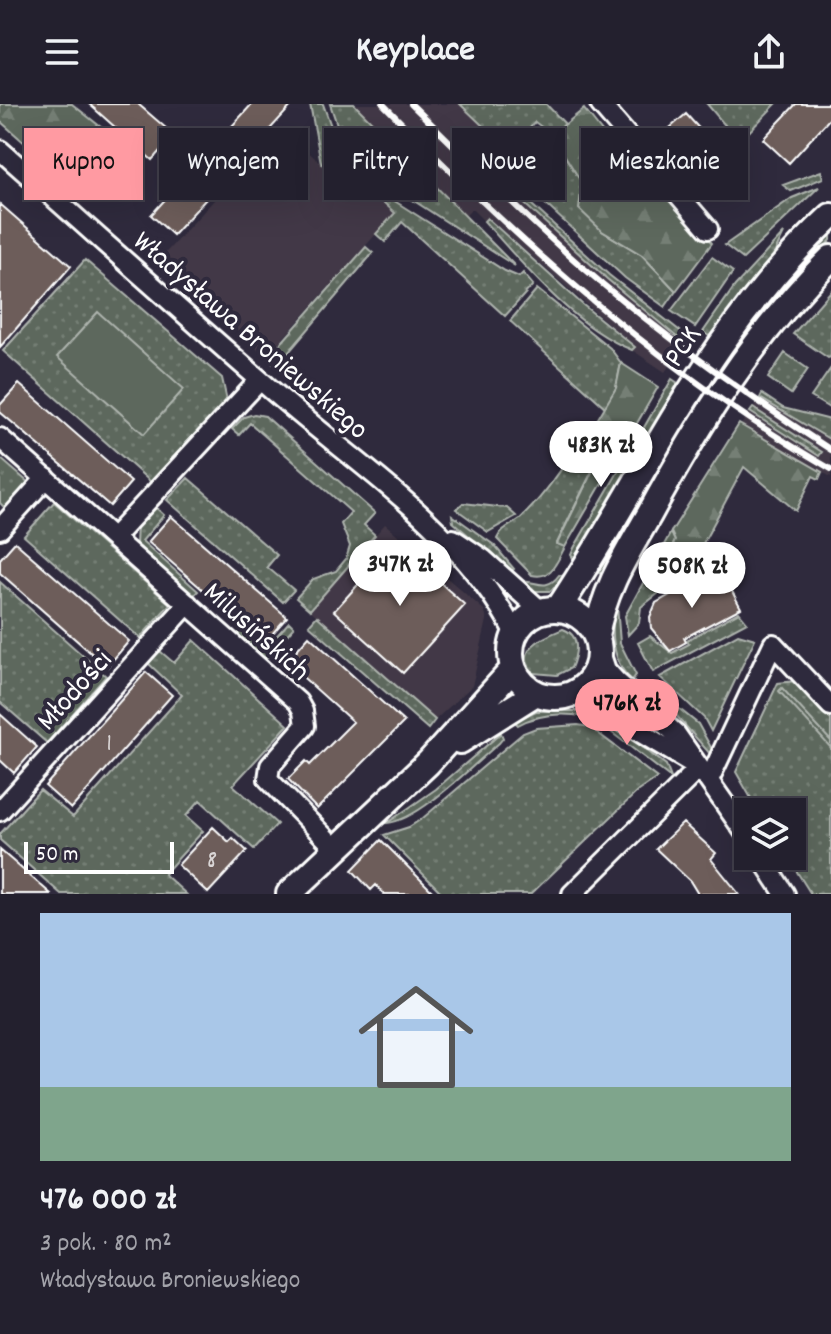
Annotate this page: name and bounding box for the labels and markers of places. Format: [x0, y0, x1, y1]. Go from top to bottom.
pin: 483K zł [527, 421, 675, 489]
pin: 347K zł [326, 540, 474, 608]
pin: 508K zł [618, 542, 766, 610]
pin: 476K zł [553, 679, 701, 747]

